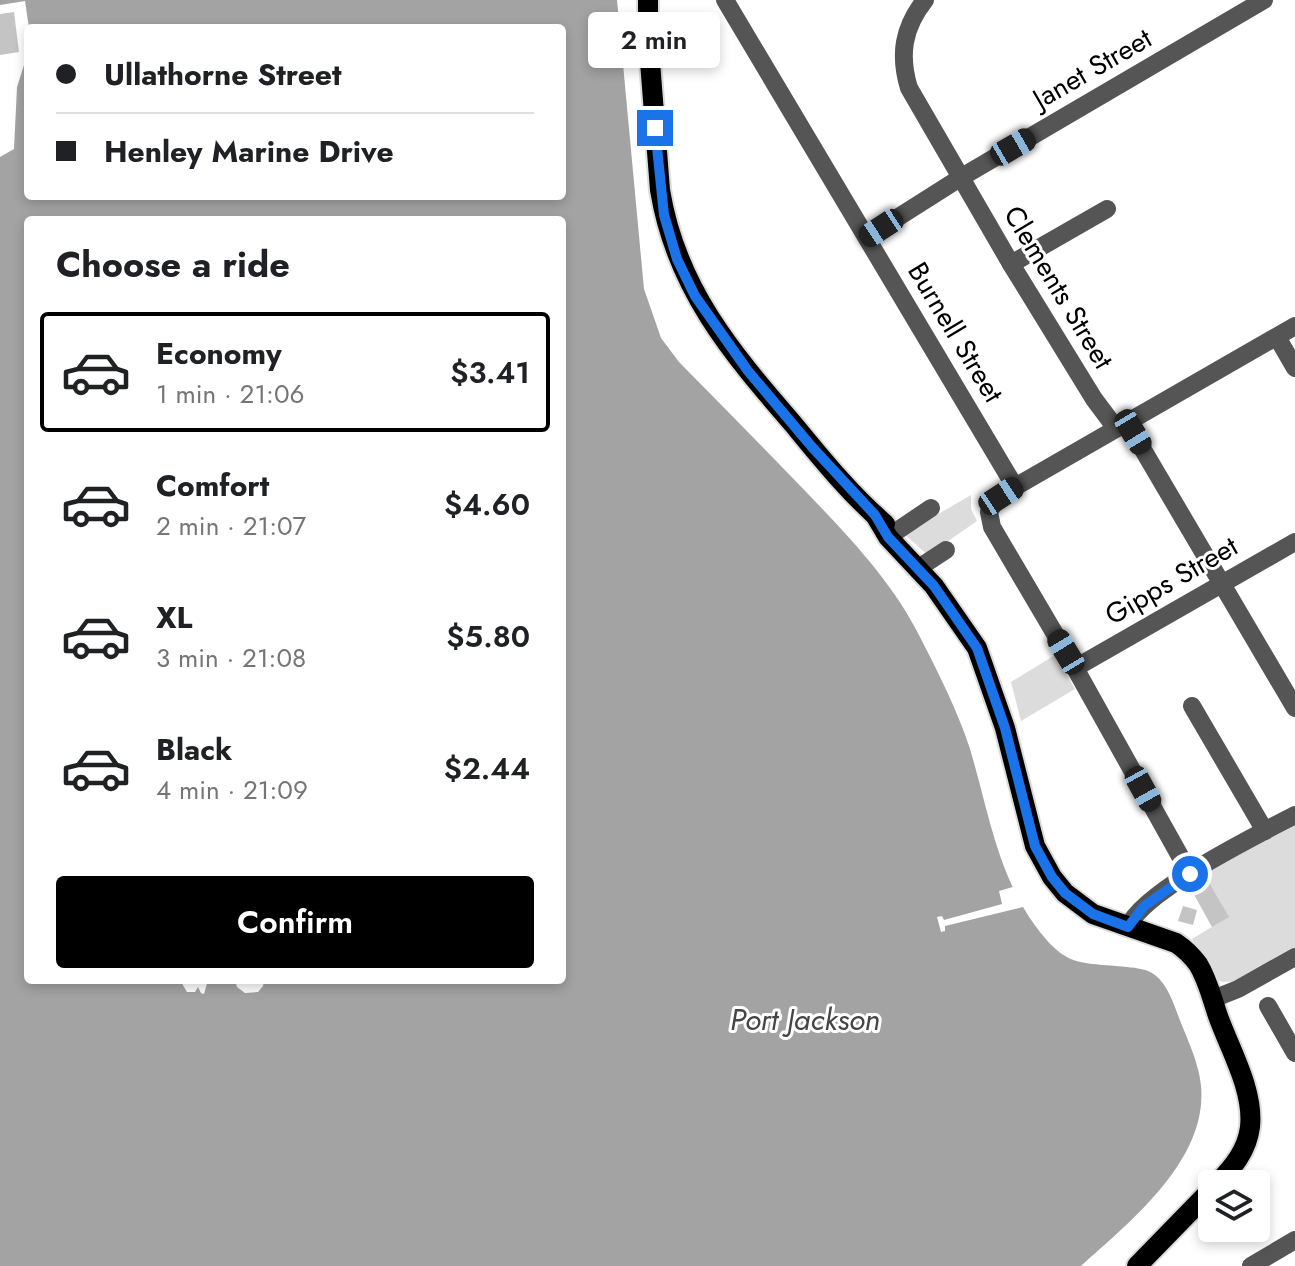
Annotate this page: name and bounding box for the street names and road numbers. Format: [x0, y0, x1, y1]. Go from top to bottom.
street label: Janet Street [1022, 18, 1160, 121]
street label: Clements Street [994, 198, 1124, 377]
street label: Burnell Street [898, 254, 1014, 410]
street label: Gipps Street [1097, 526, 1246, 635]

